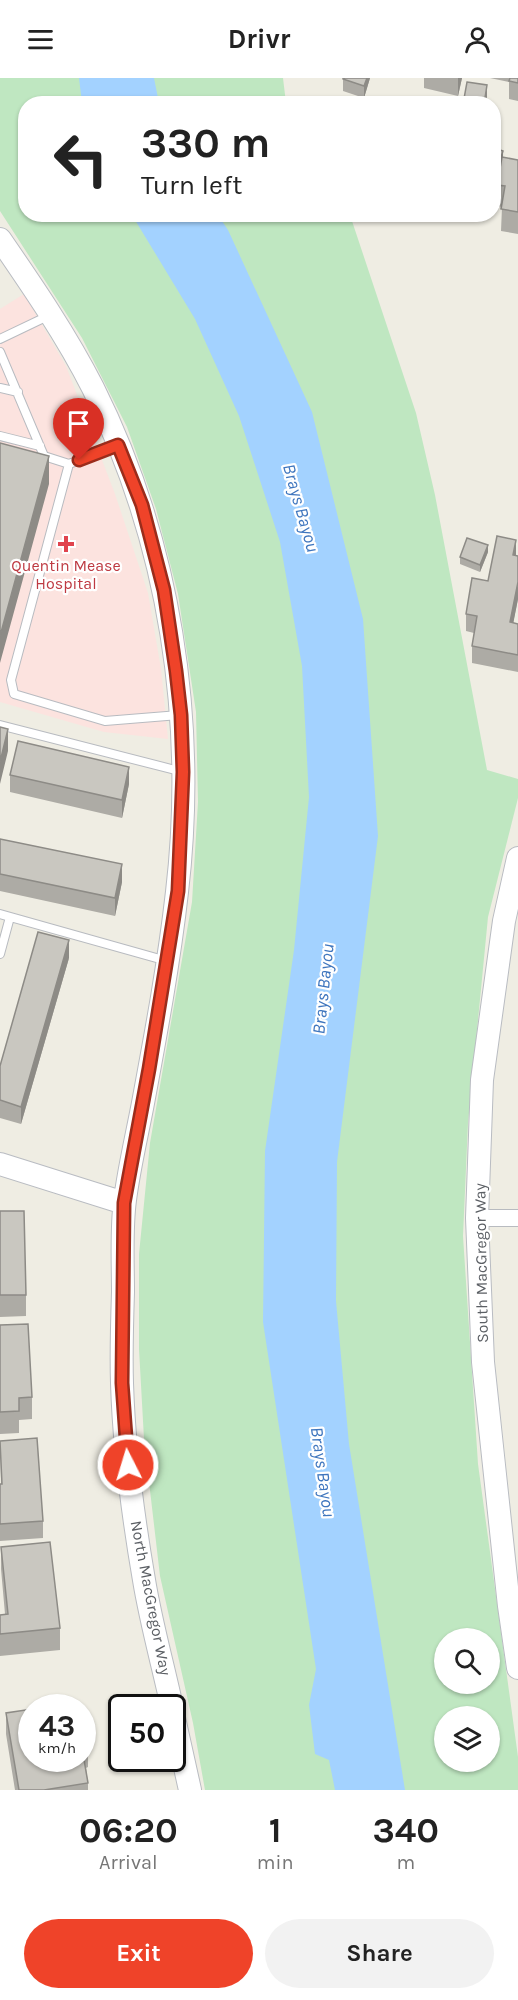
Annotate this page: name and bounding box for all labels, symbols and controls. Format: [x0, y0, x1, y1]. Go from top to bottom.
icon: menu [24, 23, 57, 56]
text: Drivr [228, 23, 290, 55]
icon: person [461, 23, 494, 56]
text: 330 m [141, 118, 270, 168]
icon: left [42, 120, 120, 198]
text: Turn left [141, 169, 242, 201]
pin [53, 398, 104, 460]
icon: arrive [62, 407, 95, 440]
water label: Brays Bayou [278, 461, 324, 555]
marker: Quentin Mease Hospital [57, 535, 75, 553]
place label: Quentin Mease Hospital [11, 556, 121, 593]
water label: Brays Bayou [307, 942, 339, 1036]
street label: South MacGregor Way [470, 1182, 492, 1343]
water label: Brays Bayou [306, 1425, 340, 1519]
position arrow [96, 1433, 160, 1497]
street label: North MacGregor Way [127, 1519, 175, 1678]
map controls [434, 1628, 500, 1772]
button: search [434, 1628, 500, 1694]
speed limit sign: 50 [108, 1694, 186, 1772]
button: layers [434, 1706, 500, 1772]
text: 43 [39, 1708, 75, 1744]
text: km/h [38, 1739, 76, 1757]
text: 06:20 [79, 1809, 178, 1851]
text: 1 [269, 1809, 282, 1851]
text: 340 [372, 1809, 439, 1851]
text: Arrival [99, 1851, 158, 1874]
text: min [257, 1851, 294, 1874]
text: m [396, 1851, 415, 1874]
button: Exit [24, 1919, 253, 1988]
button: Share [265, 1919, 494, 1988]

